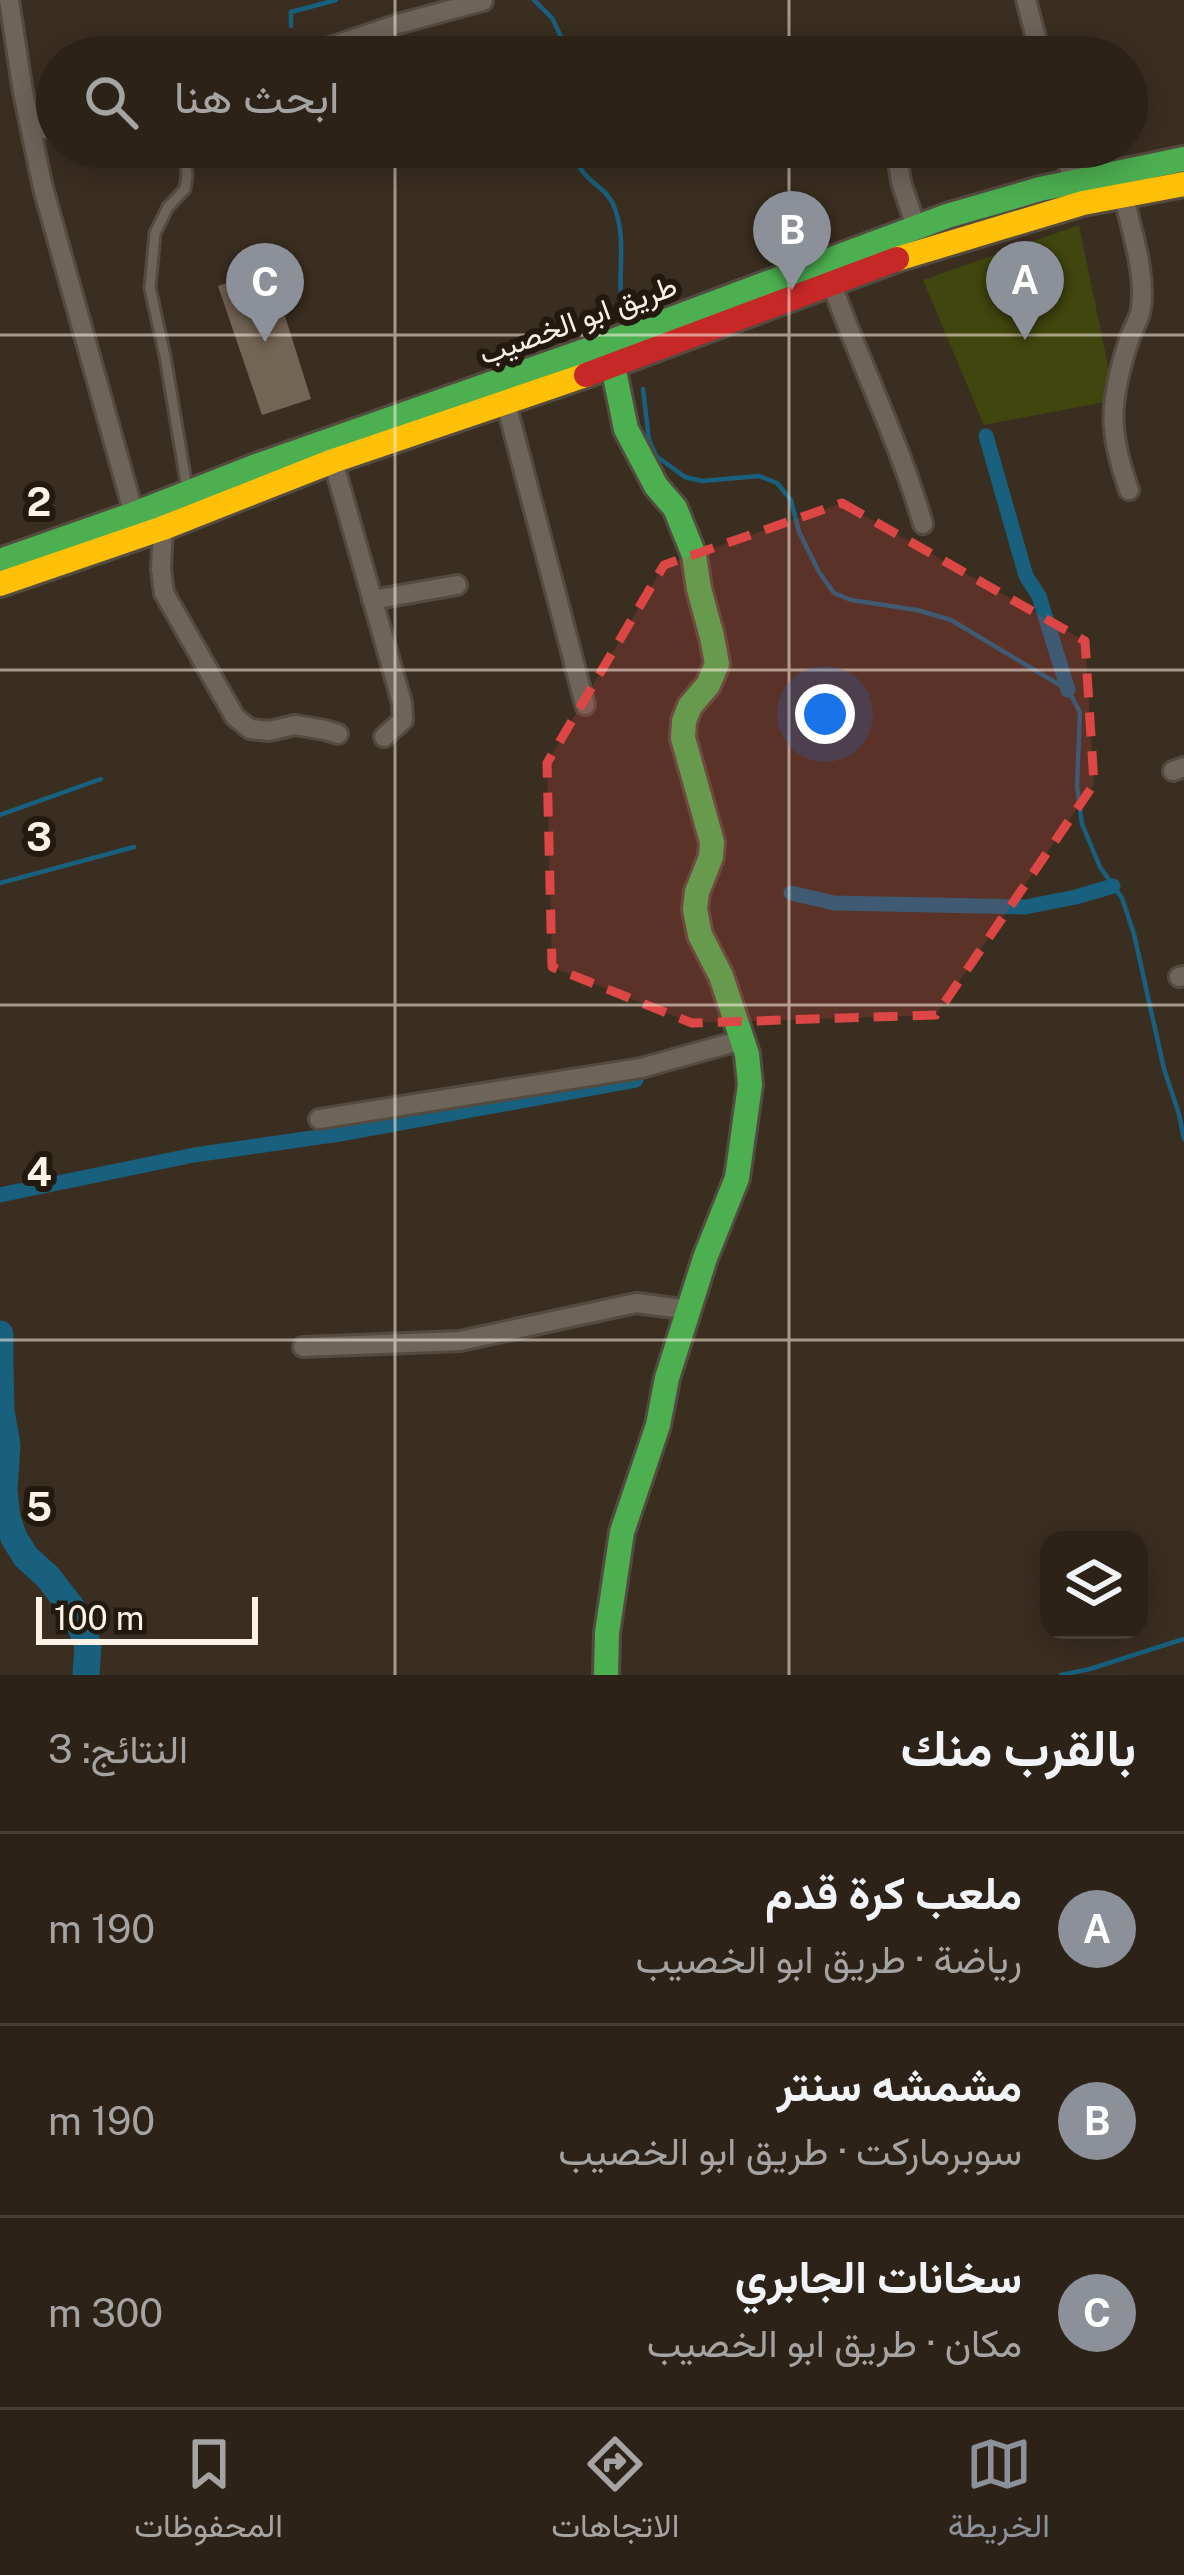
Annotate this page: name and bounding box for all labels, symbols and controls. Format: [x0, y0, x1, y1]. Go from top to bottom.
search box [36, 36, 1148, 168]
icon: search [78, 69, 144, 135]
text: ابحث هنا [174, 70, 339, 123]
pin: B [753, 191, 831, 290]
pin: A [986, 241, 1064, 340]
pin: C [226, 243, 304, 342]
street label: طريق ابو الخصيب [474, 267, 682, 372]
text: 2 [27, 479, 51, 525]
your location [795, 684, 855, 744]
text: 3 [26, 814, 52, 860]
text: 4 [26, 1149, 52, 1195]
text: 5 [26, 1484, 52, 1530]
map controls [1040, 1531, 1148, 1639]
button: layers [1040, 1531, 1148, 1639]
scale bar [36, 1591, 258, 1644]
text: 100 m [54, 1599, 144, 1637]
text: بالقرب منك [901, 1718, 1136, 1777]
text: النتائج: 3 [48, 1726, 188, 1772]
text: ملعب كرة قدم [765, 1866, 1022, 1919]
text: 190 m [48, 1906, 155, 1952]
text: A [1083, 1906, 1111, 1952]
text: رياضة · طريق ابو الخصيب [635, 1936, 1022, 1982]
text: مشمشه سنتر [777, 2058, 1022, 2111]
text: 190 m [48, 2098, 155, 2144]
text: B [1084, 2098, 1110, 2144]
text: سوبرماركت · طريق ابو الخصيب [558, 2128, 1022, 2174]
text: سخانات الجابري [735, 2250, 1022, 2303]
text: 300 m [48, 2290, 163, 2336]
text: C [1083, 2290, 1111, 2336]
text: مكان · طريق ابو الخصيب [647, 2320, 1022, 2366]
tab: المحفوظات [134, 2431, 283, 2555]
tab: الاتجاهات [551, 2431, 679, 2555]
tab: الخريطة [948, 2431, 1050, 2555]

